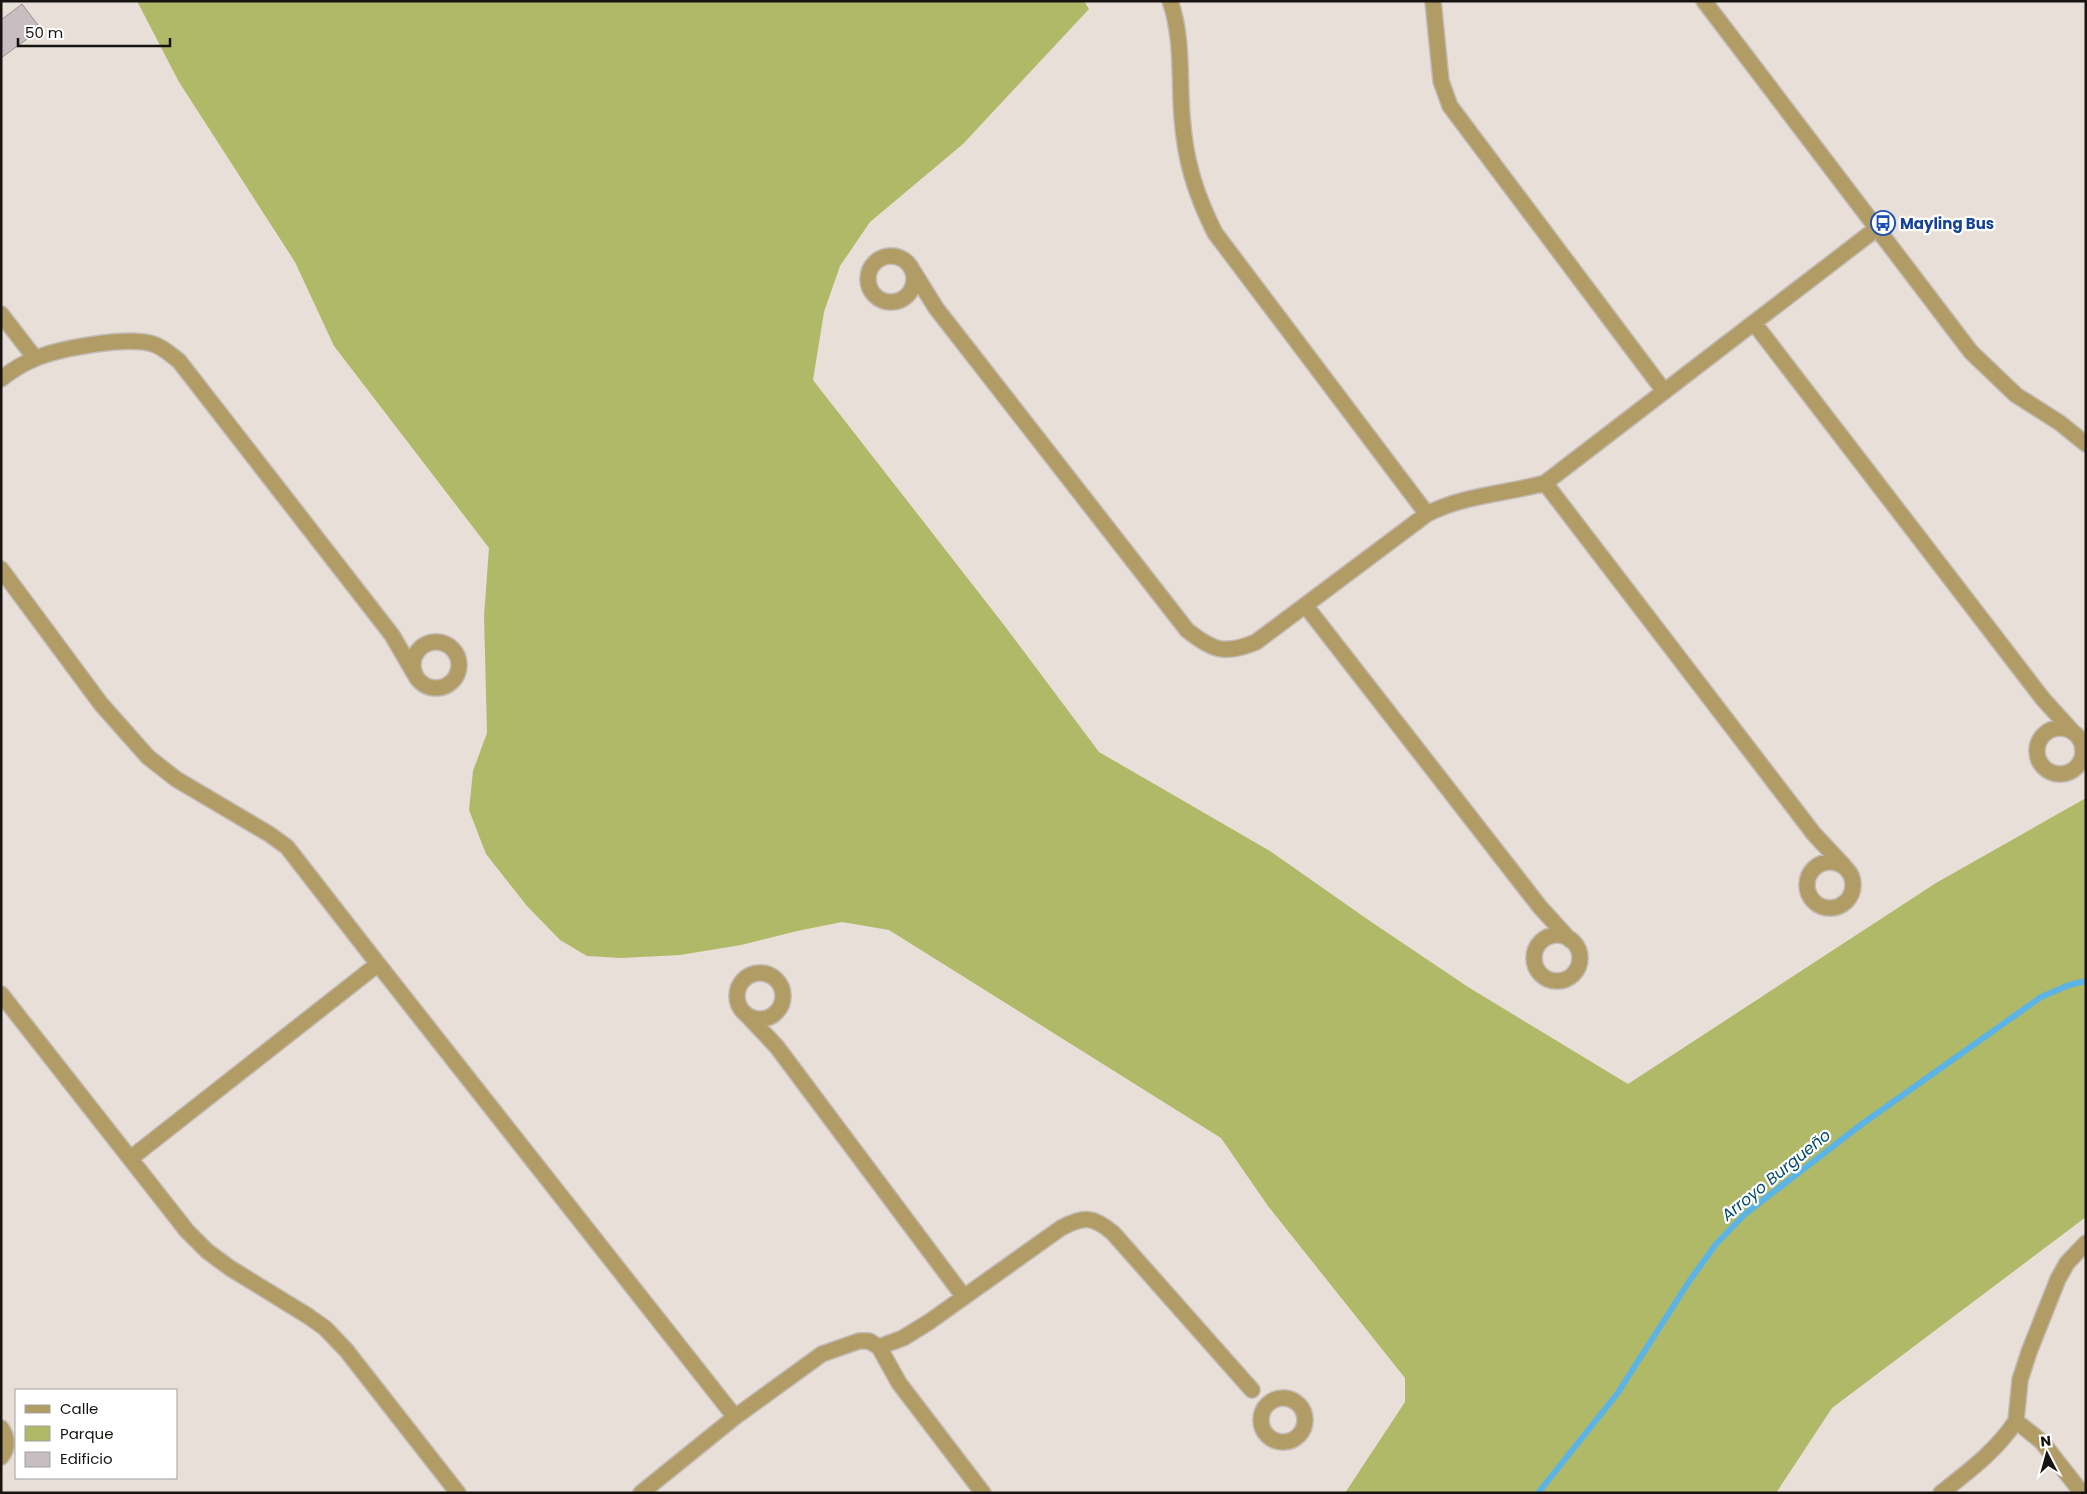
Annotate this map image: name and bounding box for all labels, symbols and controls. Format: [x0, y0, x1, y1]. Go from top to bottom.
scale bar [18, 15, 170, 47]
text: 50 m [25, 22, 63, 43]
bus stop icon: Mayling Bus [1870, 210, 1896, 236]
place label: Mayling Bus [1900, 213, 1994, 234]
water label: Arroyo Burgueño [1716, 1124, 1835, 1227]
legend [15, 1389, 178, 1479]
text: Calle [60, 1398, 98, 1419]
text: Parque [60, 1423, 113, 1444]
north arrow [2022, 1429, 2072, 1479]
text: N [2039, 1431, 2052, 1452]
text: Edificio [60, 1448, 113, 1469]

